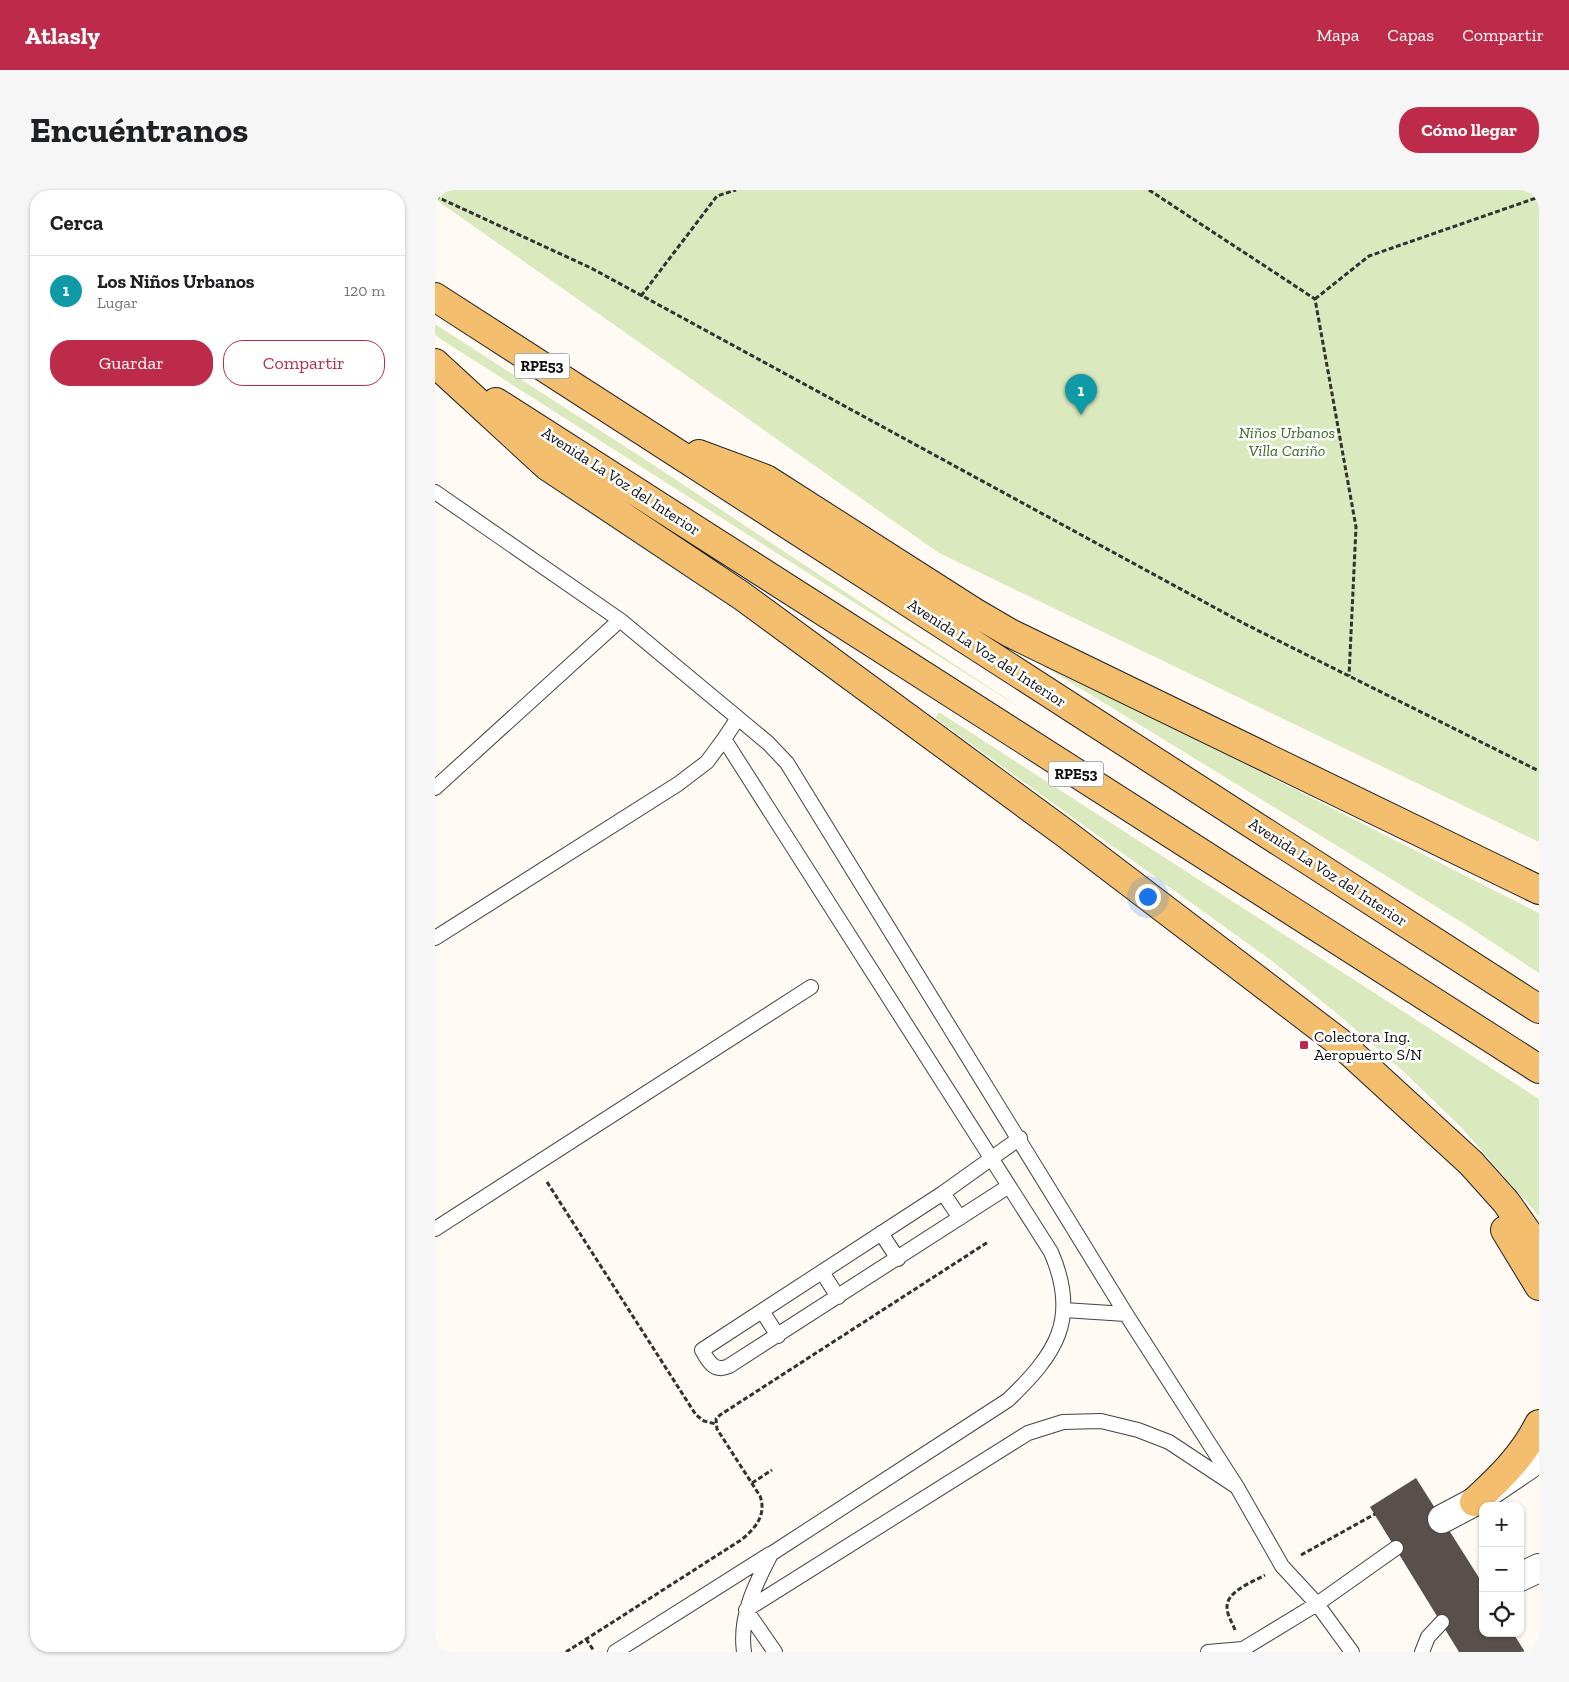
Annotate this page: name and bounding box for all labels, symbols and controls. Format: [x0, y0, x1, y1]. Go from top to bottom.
text: Atlasly [25, 21, 100, 50]
text: Mapa [1316, 24, 1359, 46]
text: Capas [1387, 24, 1434, 46]
text: Compartir [1462, 24, 1544, 46]
button: Cómo llegar [1399, 107, 1539, 153]
text: Encuéntranos [30, 109, 248, 151]
text: Cerca [50, 210, 103, 235]
text: Los Niños Urbanos [97, 270, 255, 293]
text: 1 [63, 281, 69, 300]
text: 120 m [344, 281, 385, 300]
text: Lugar [97, 293, 138, 312]
button: Guardar [50, 340, 213, 386]
button: Compartir [223, 340, 385, 386]
road number: RPE53 [515, 354, 569, 378]
pin: 1 [1065, 374, 1097, 415]
street label: Avenida La Voz del Interior [538, 423, 704, 540]
park label: Niños Urbanos Villa Cariño [1239, 423, 1335, 460]
street label: Avenida La Voz del Interior [904, 595, 1070, 712]
road number: RPE53 [1049, 762, 1103, 786]
street label: Avenida La Voz del Interior [1245, 814, 1411, 931]
your location [1135, 884, 1161, 910]
place label: Colectora Ing. Aeropuerto S/N [1314, 1027, 1422, 1064]
marker: Colectora Ing. Aeropuerto S/N [1298, 1039, 1310, 1051]
map controls [1479, 1502, 1524, 1637]
button: + [1479, 1502, 1524, 1547]
button: − [1479, 1547, 1524, 1592]
button: locate [1479, 1592, 1524, 1637]

